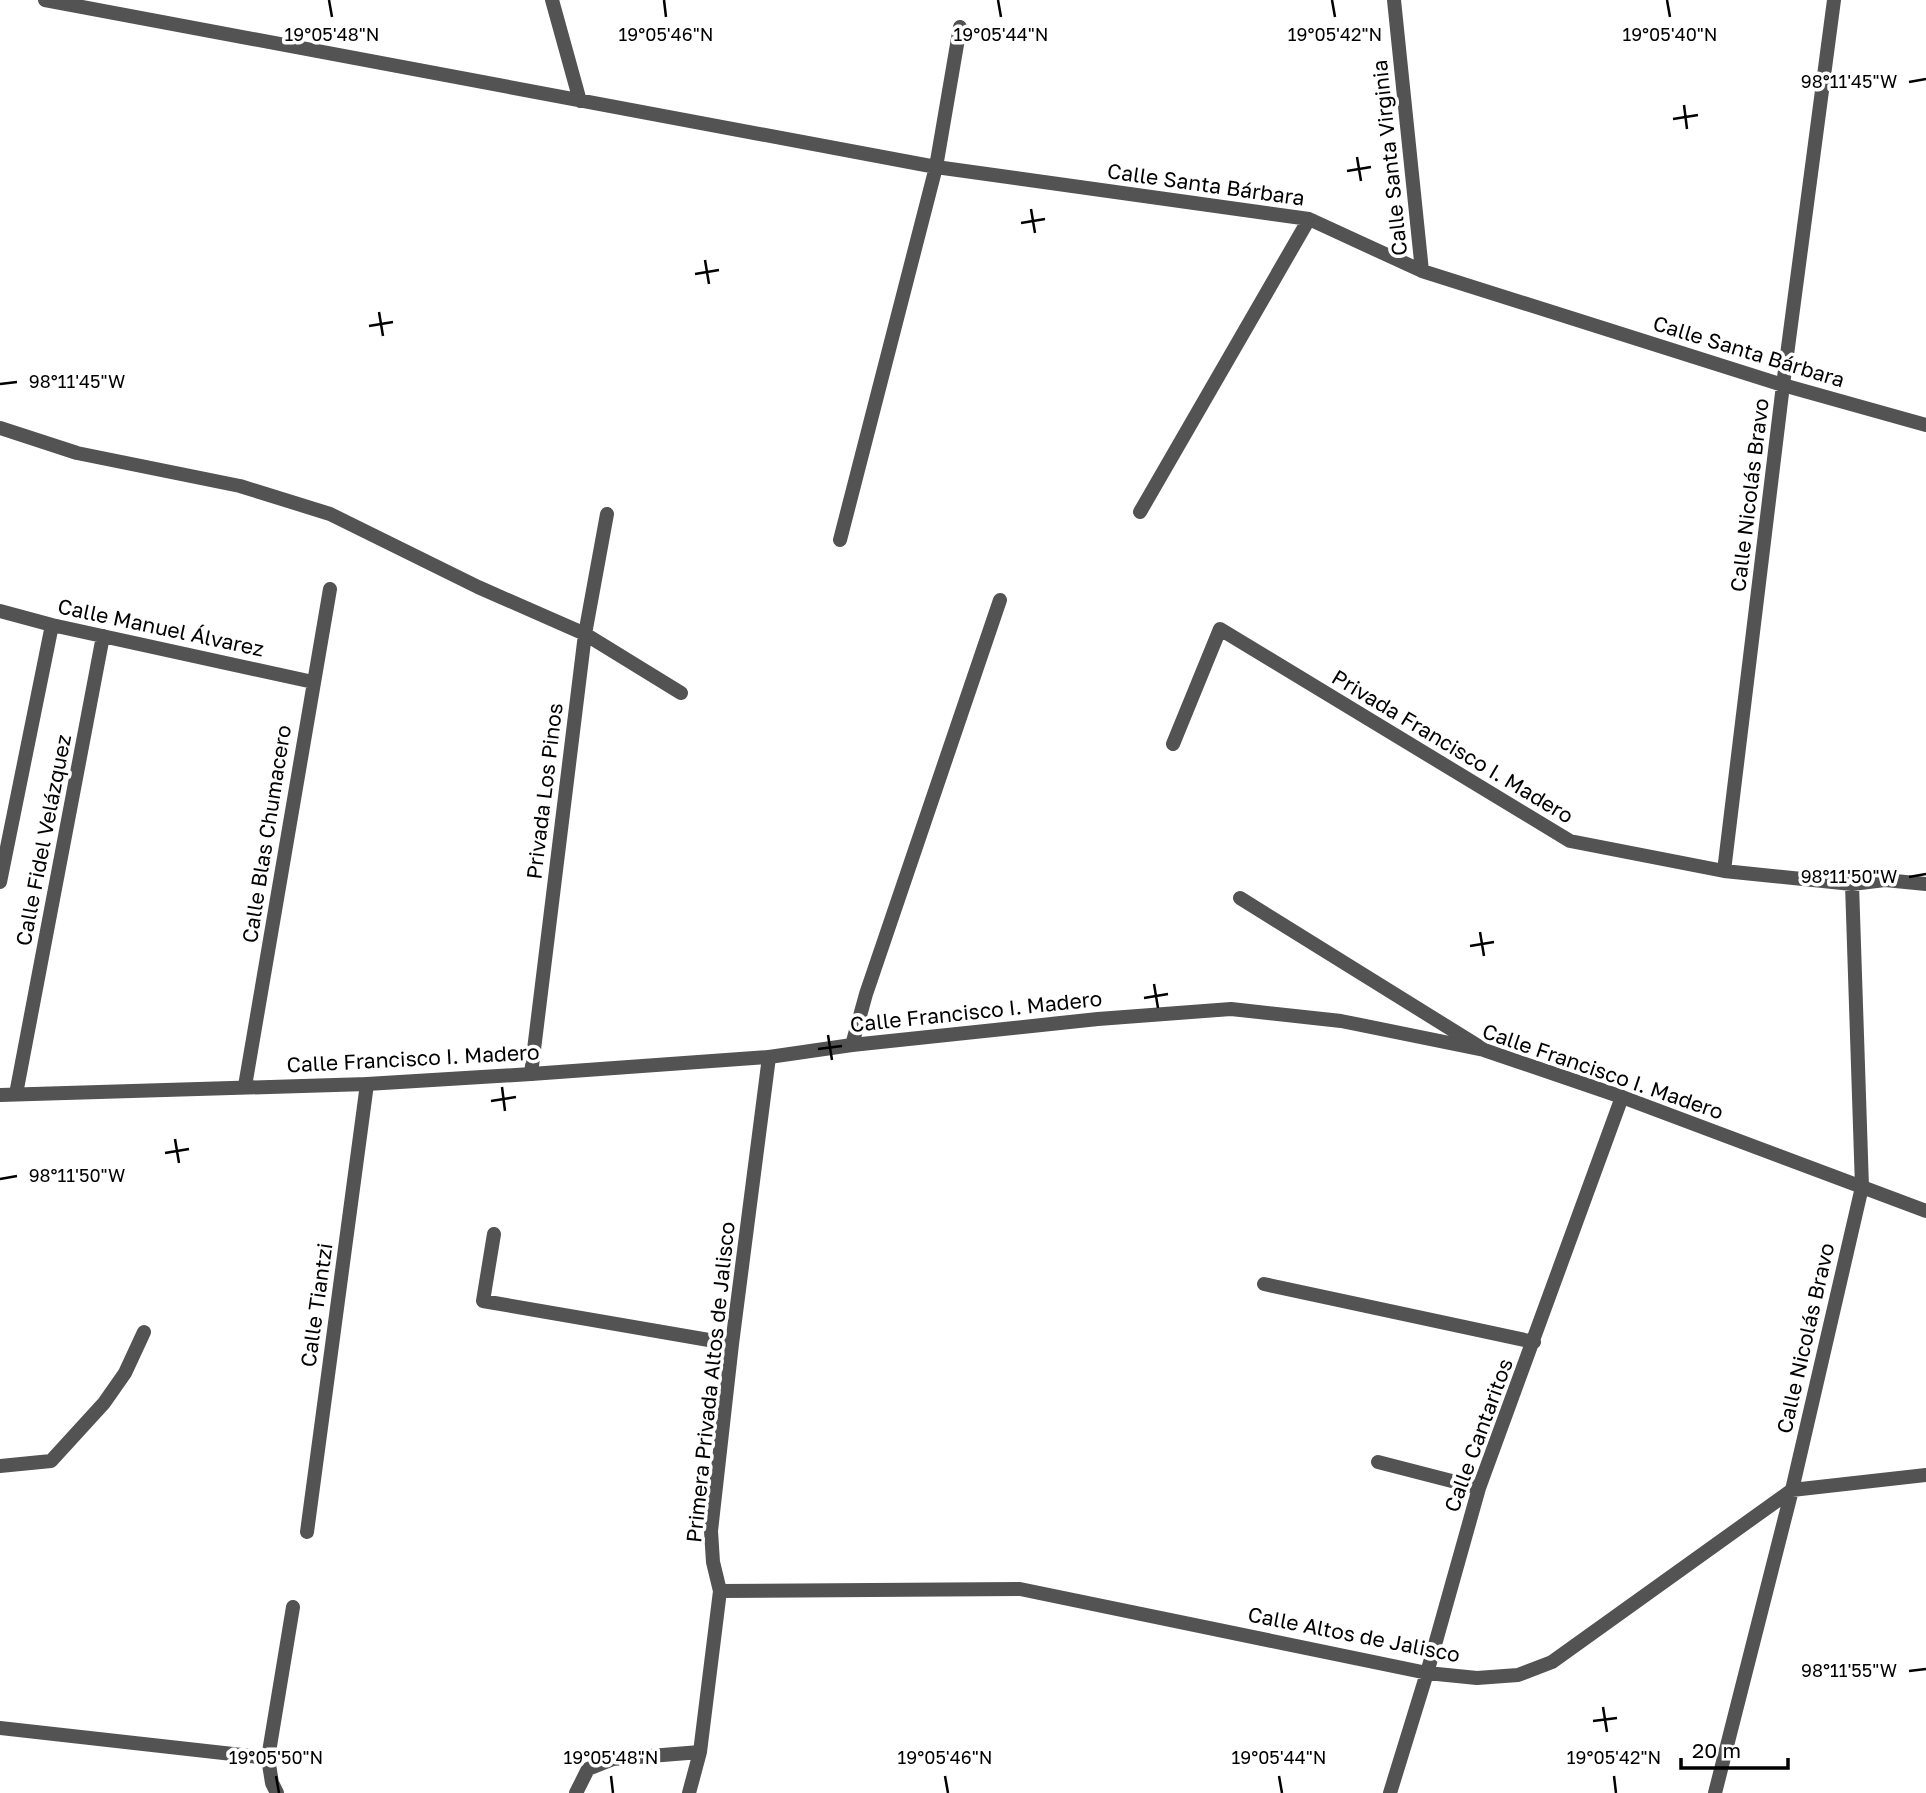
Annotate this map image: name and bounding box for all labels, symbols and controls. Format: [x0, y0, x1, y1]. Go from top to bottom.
text: 19°05'48"N [285, 23, 379, 45]
text: 19°05'46"N [619, 23, 713, 45]
text: 19°05'44"N [954, 23, 1048, 45]
text: 19°05'42"N [1288, 23, 1382, 45]
text: 19°05'40"N [1622, 23, 1718, 45]
street label: Calle Santa Virginia [1366, 59, 1412, 257]
text: 98°11'45"W [1801, 70, 1897, 92]
street label: Calle Santa Bárbara [1106, 157, 1306, 211]
street label: Calle Santa Bárbara [1650, 309, 1848, 393]
text: 98°11'45"W [29, 370, 125, 392]
street label: Calle Nicolás Bravo [1724, 397, 1774, 593]
street label: Calle Manuel Álvarez [55, 592, 267, 662]
street label: Privada Francisco I. Madero [1328, 663, 1578, 829]
street label: Privada Los Pinos [520, 701, 568, 881]
street label: Calle Blas Chumacero [236, 723, 296, 945]
street label: Calle Fidel Velázquez [10, 732, 76, 948]
text: 98°11'50"W [1801, 865, 1897, 887]
street label: Calle Francisco I. Madero [849, 985, 1103, 1037]
street label: Calle Francisco I. Madero [1479, 1017, 1727, 1125]
street label: Calle Francisco I. Madero [286, 1038, 540, 1078]
text: 98°11'50"W [29, 1164, 125, 1186]
street label: Primera Privada Altos de Jalisco [680, 1220, 740, 1544]
street label: Calle Nicolás Bravo [1770, 1240, 1840, 1436]
street label: Calle Tiantzi [294, 1241, 338, 1369]
street label: Calle Cantaritos [1438, 1354, 1518, 1516]
street label: Calle Altos de Jalisco [1246, 1601, 1462, 1667]
text: 98°11'55"W [1801, 1659, 1897, 1681]
scale bar [1681, 1727, 1788, 1771]
text: 20 m [1692, 1737, 1741, 1763]
text: 19°05'50"N [229, 1746, 323, 1768]
text: 19°05'48"N [564, 1746, 658, 1768]
text: 19°05'46"N [898, 1746, 992, 1768]
text: 19°05'44"N [1232, 1746, 1326, 1768]
text: 19°05'42"N [1567, 1746, 1661, 1768]

